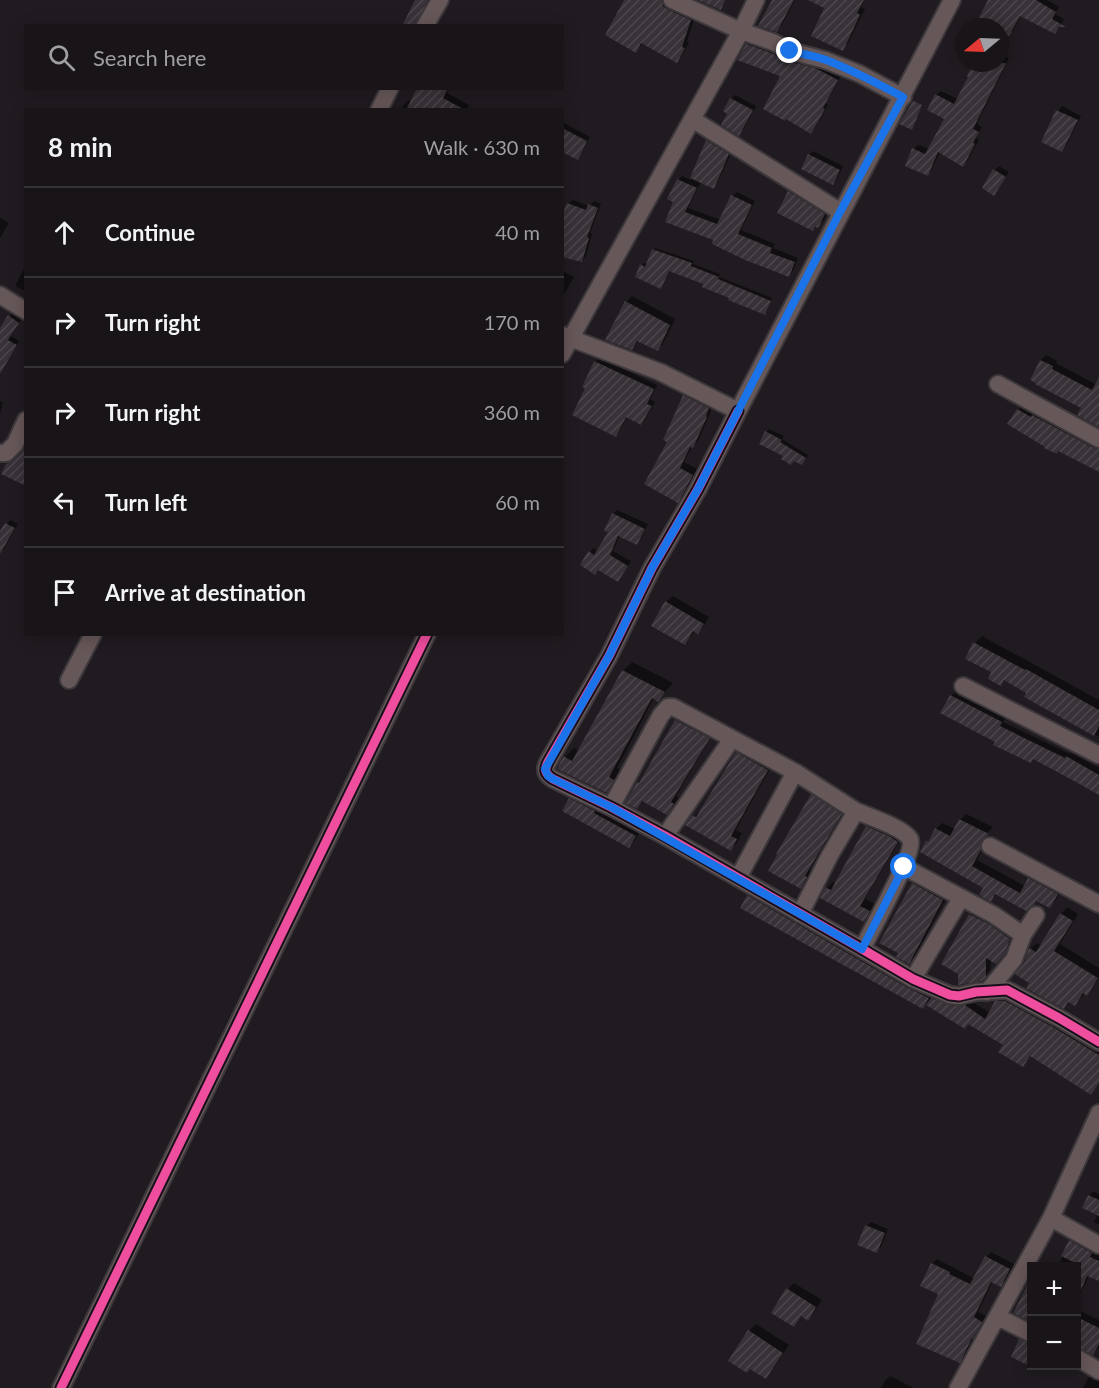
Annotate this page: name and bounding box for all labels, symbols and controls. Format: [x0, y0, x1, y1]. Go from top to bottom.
north arrow [955, 18, 1009, 72]
search box [24, 24, 564, 90]
route end [776, 37, 802, 63]
icon: search [45, 41, 78, 74]
text: Search here [93, 44, 206, 71]
text: 8 min [48, 131, 112, 163]
text: Walk · 630 m [424, 135, 540, 159]
icon: ahead [48, 216, 81, 249]
text: Continue [105, 219, 195, 246]
text: 40 m [495, 220, 540, 244]
icon: right [48, 306, 81, 339]
text: Turn right [105, 309, 200, 336]
text: 170 m [484, 310, 540, 334]
icon: right [48, 396, 81, 429]
text: Turn right [105, 399, 200, 426]
text: 360 m [484, 400, 540, 424]
icon: left [48, 486, 81, 519]
text: Turn left [105, 489, 187, 516]
text: 60 m [495, 490, 540, 514]
icon: arrive [48, 576, 81, 609]
text: Arrive at destination [105, 579, 306, 606]
route start [890, 853, 916, 879]
map controls [1027, 1262, 1081, 1370]
button: + [1027, 1262, 1081, 1316]
button: − [1027, 1316, 1081, 1370]

